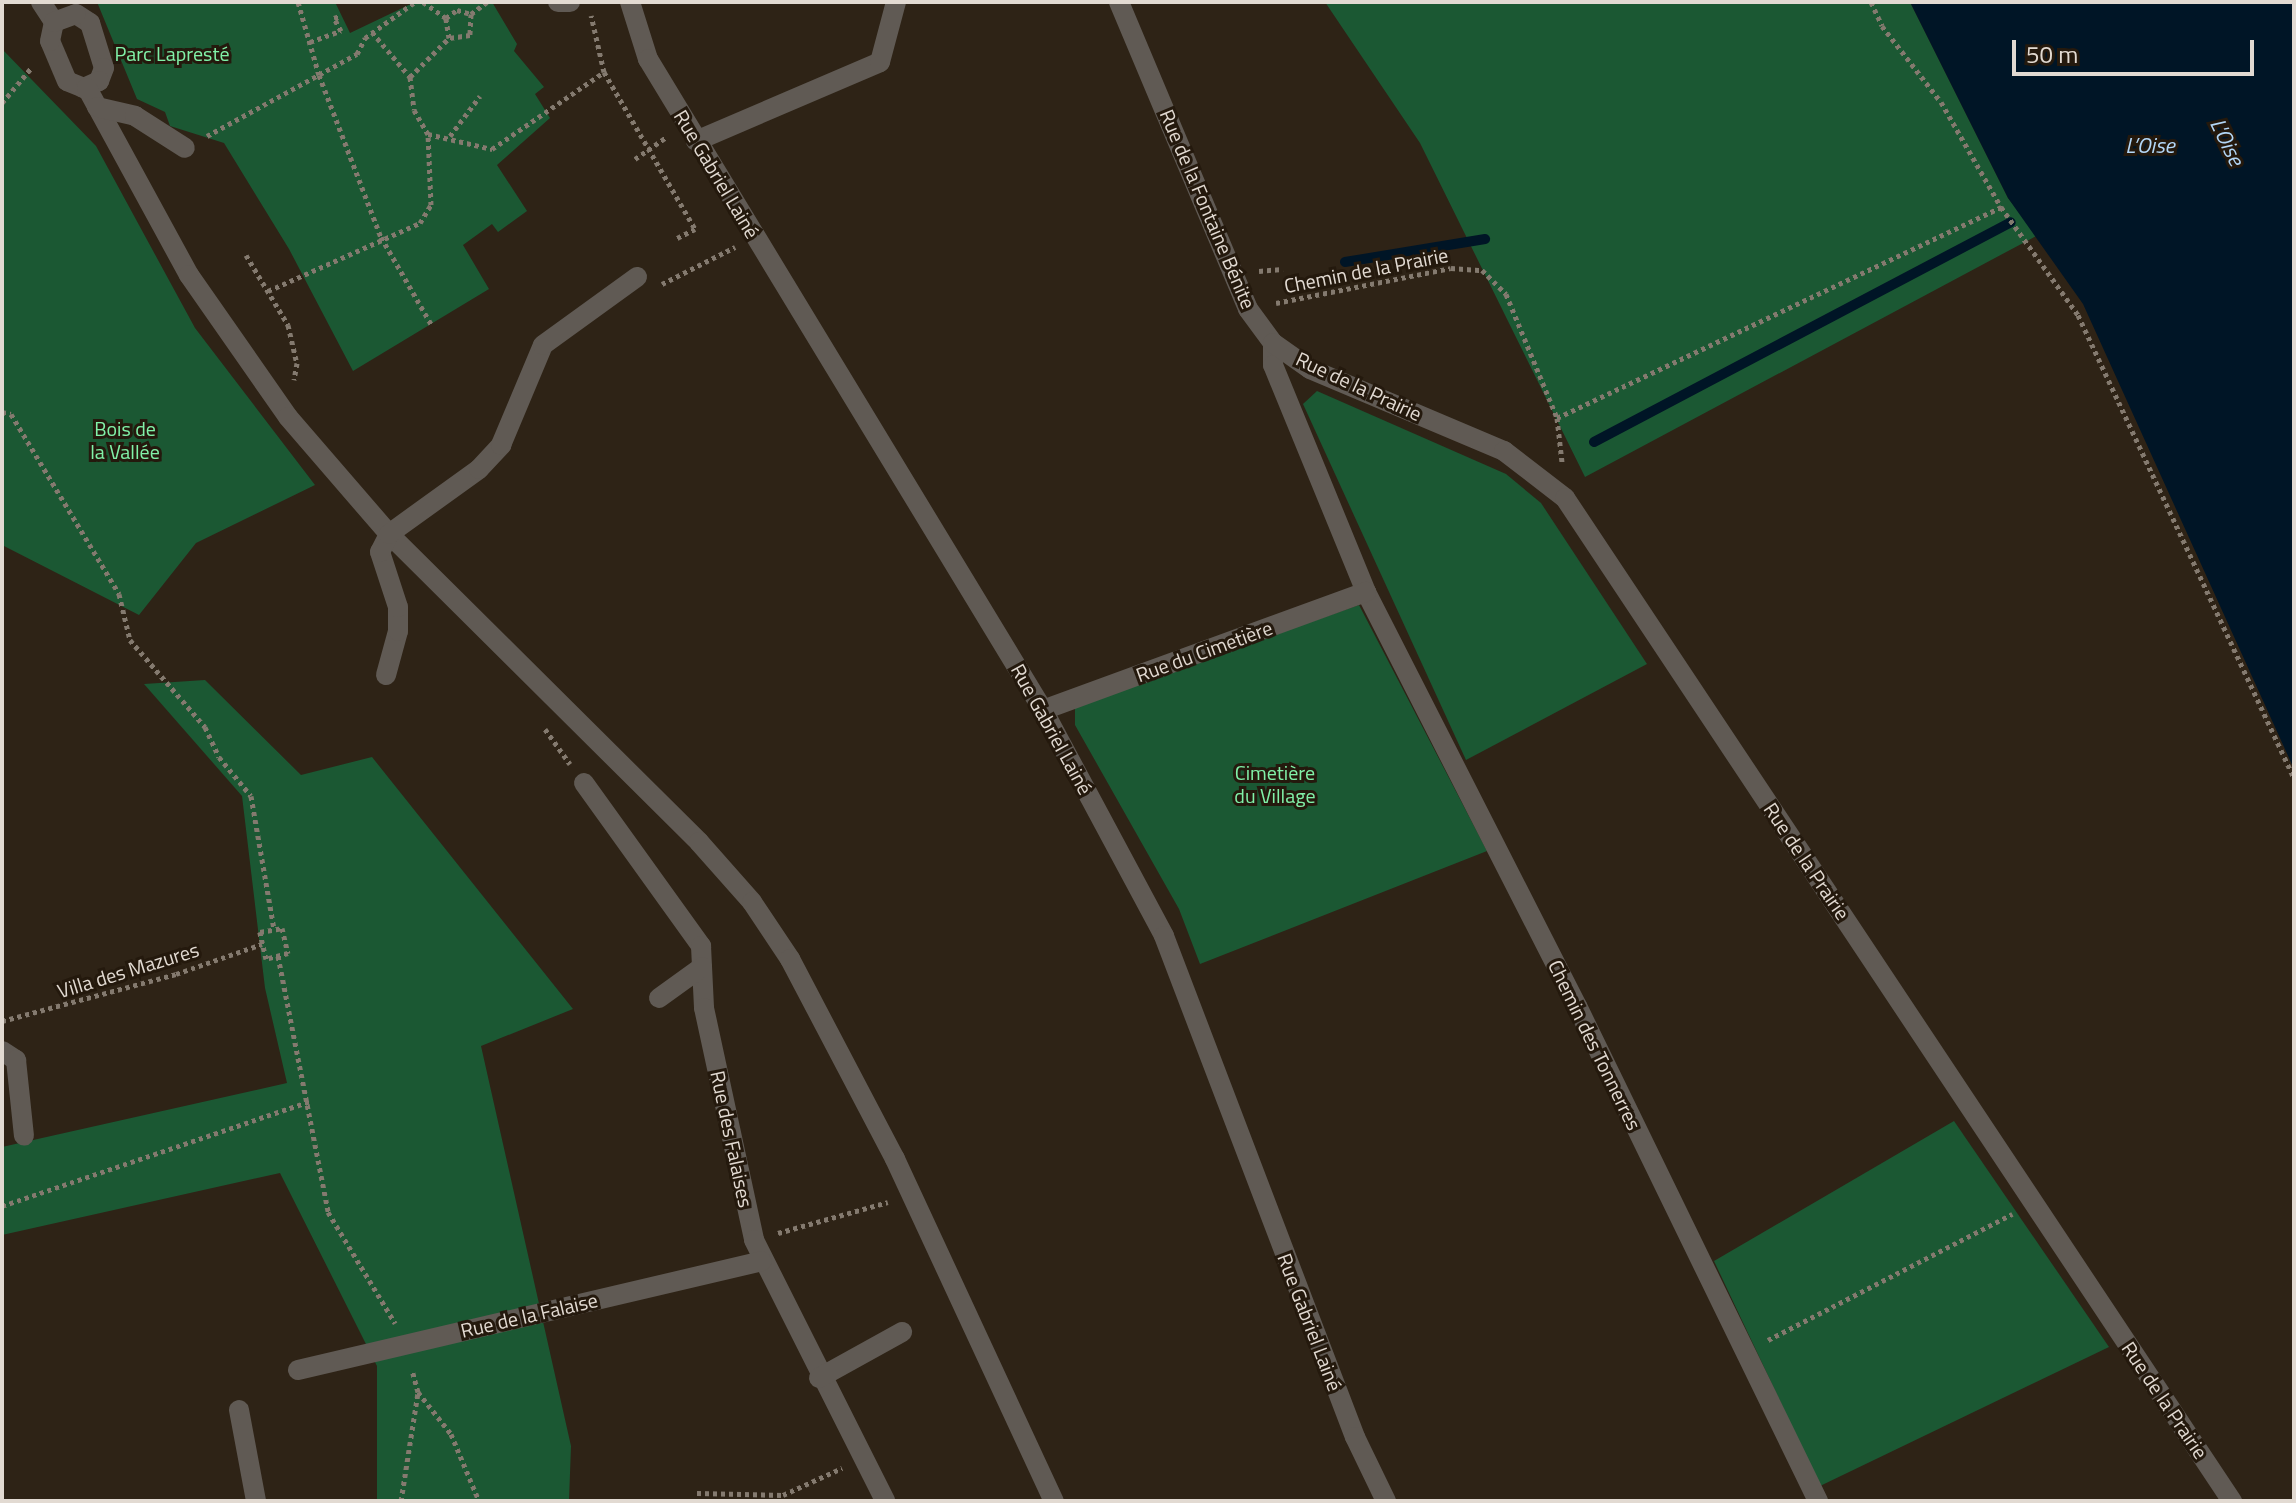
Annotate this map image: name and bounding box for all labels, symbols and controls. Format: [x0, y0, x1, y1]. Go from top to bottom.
scale bar [2016, 24, 2258, 74]
text: 50 m [2026, 36, 2078, 72]
park label: Parc Lapresté [115, 41, 229, 65]
street label: Rue Gabriel Lainé [669, 105, 765, 243]
street label: Rue de la Fontaine Bénite [1155, 106, 1261, 312]
water label: L'Oise [2204, 114, 2250, 170]
water label: L’Oise [2125, 133, 2175, 159]
street label: Chemin de la Prairie [1282, 242, 1450, 298]
street label: Rue de la Prairie [1292, 346, 1426, 426]
park label: Bois de la Vallée [90, 417, 160, 464]
street label: Rue du Cimetière [1133, 615, 1275, 687]
street label: Rue Gabriel Lainé [1006, 660, 1098, 798]
park label: Cimetière du Village [1234, 760, 1316, 807]
street label: Rue de la Prairie [1759, 798, 1855, 924]
street label: Villa des Mazures [54, 937, 202, 1003]
street label: Chemin des Tonnerres [1543, 956, 1647, 1134]
street label: Rue des Falaises [706, 1068, 758, 1210]
street label: Rue Gabriel Lainé [1273, 1250, 1347, 1394]
street label: Rue de la Falaise [458, 1288, 600, 1342]
street label: Rue de la Prairie [2117, 1337, 2213, 1463]

